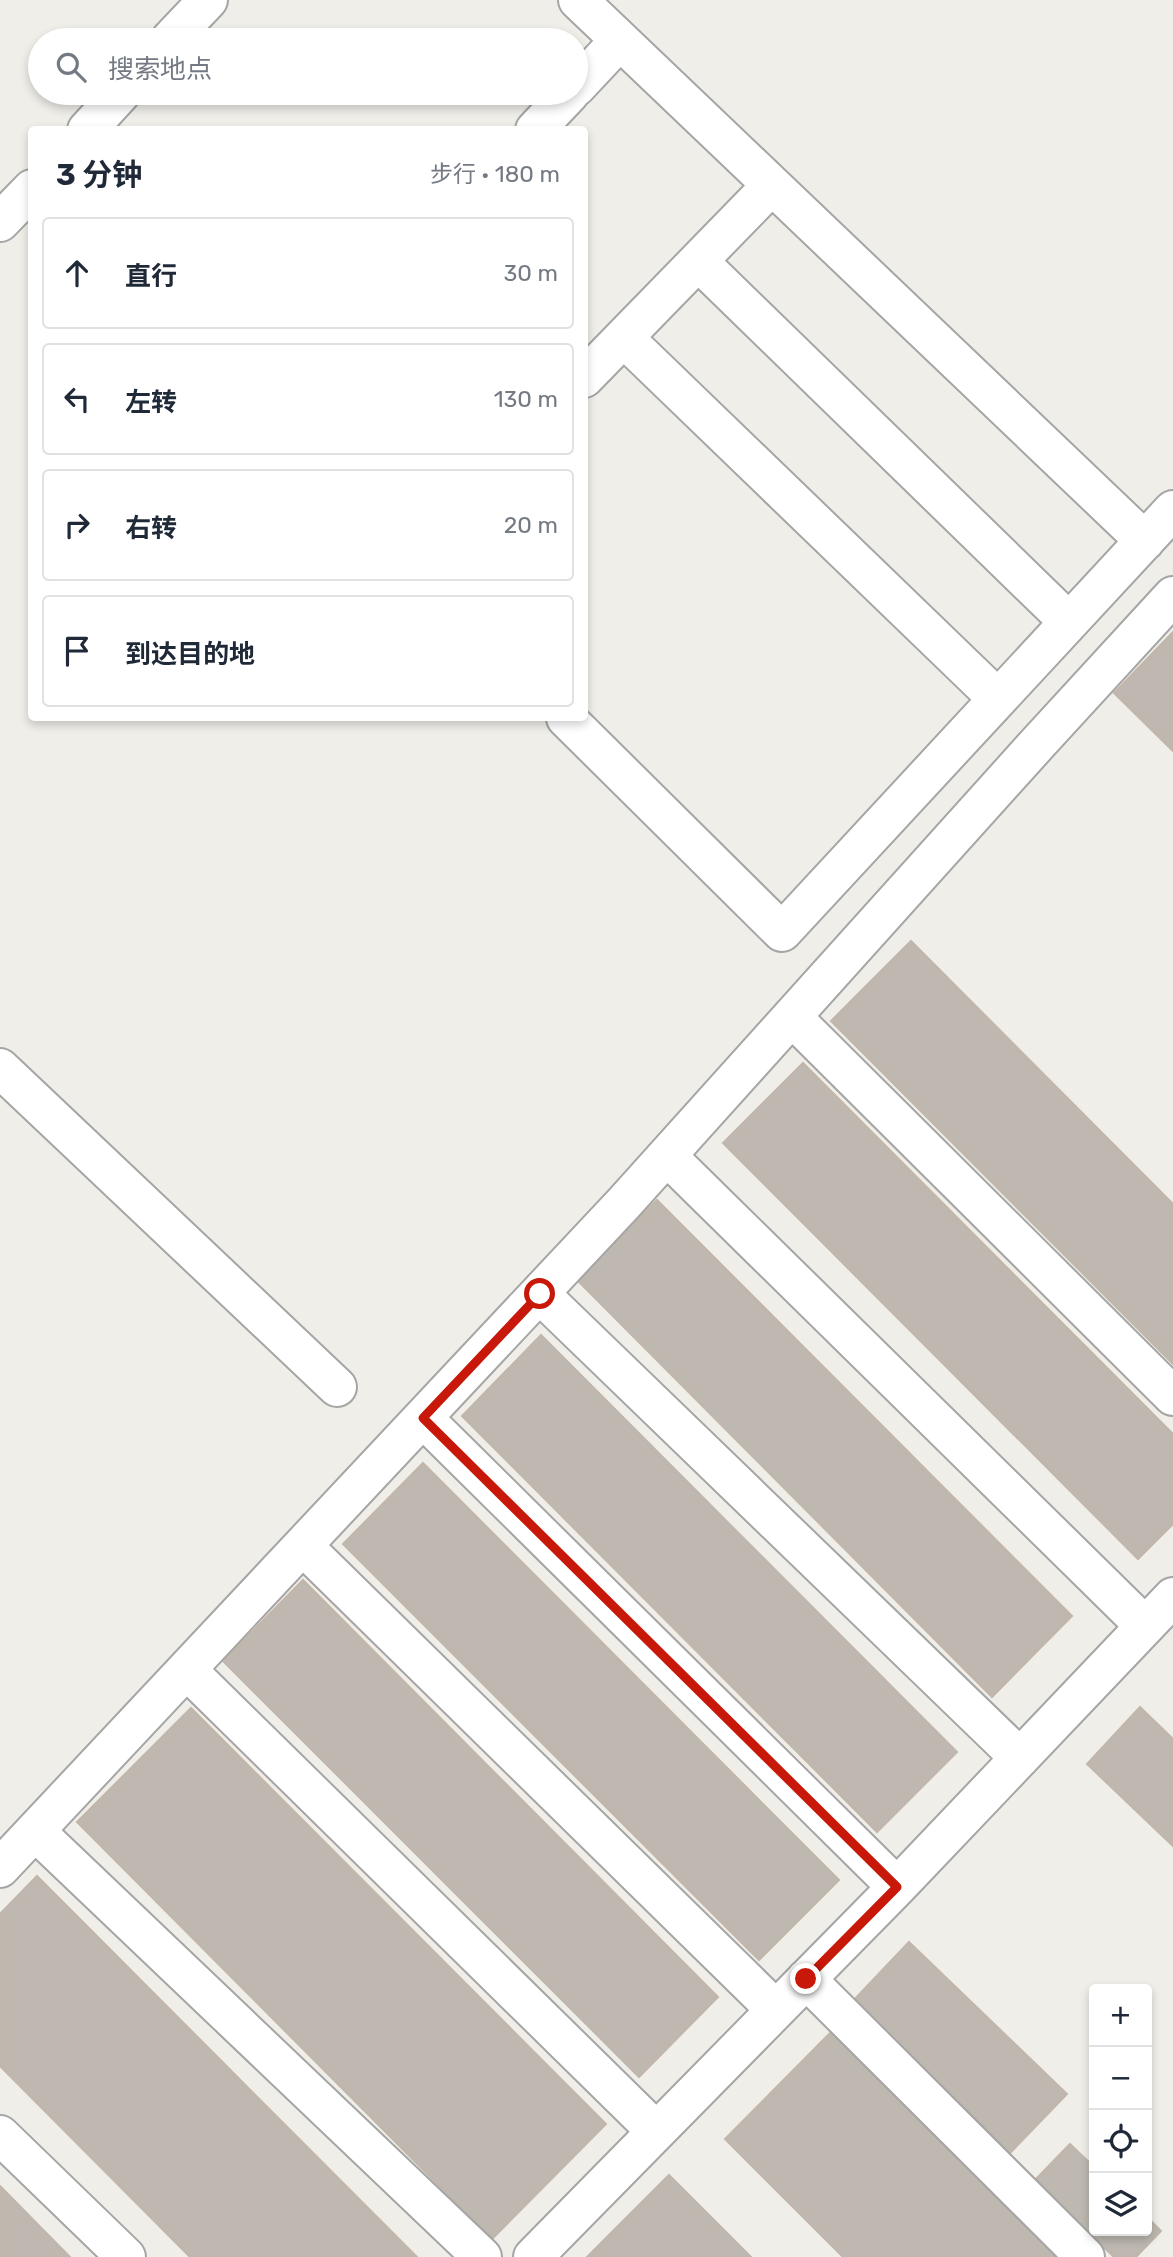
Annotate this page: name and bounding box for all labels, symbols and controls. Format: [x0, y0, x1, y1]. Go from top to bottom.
search box [28, 28, 588, 105]
icon: search [52, 48, 90, 86]
text: 搜索地点 [108, 54, 212, 85]
text: 3 分钟 [56, 157, 142, 193]
text: 步行 · 180 m [430, 160, 560, 188]
icon: ahead [58, 254, 96, 292]
text: 30 m [503, 259, 558, 287]
text: 直行 [125, 261, 177, 292]
icon: left [58, 380, 96, 418]
text: 130 m [494, 385, 558, 413]
text: 左转 [125, 387, 177, 418]
icon: right [58, 506, 96, 544]
text: 20 m [504, 511, 558, 539]
text: 右转 [125, 513, 177, 544]
icon: arrive [58, 632, 96, 670]
text: 到达目的地 [125, 639, 255, 670]
route start [524, 1278, 555, 1309]
route end [790, 1963, 821, 1994]
map controls [1089, 1984, 1152, 2236]
button: + [1089, 1984, 1152, 2047]
button: − [1089, 2047, 1152, 2110]
button: locate [1089, 2110, 1152, 2173]
button: layers [1089, 2173, 1152, 2236]

